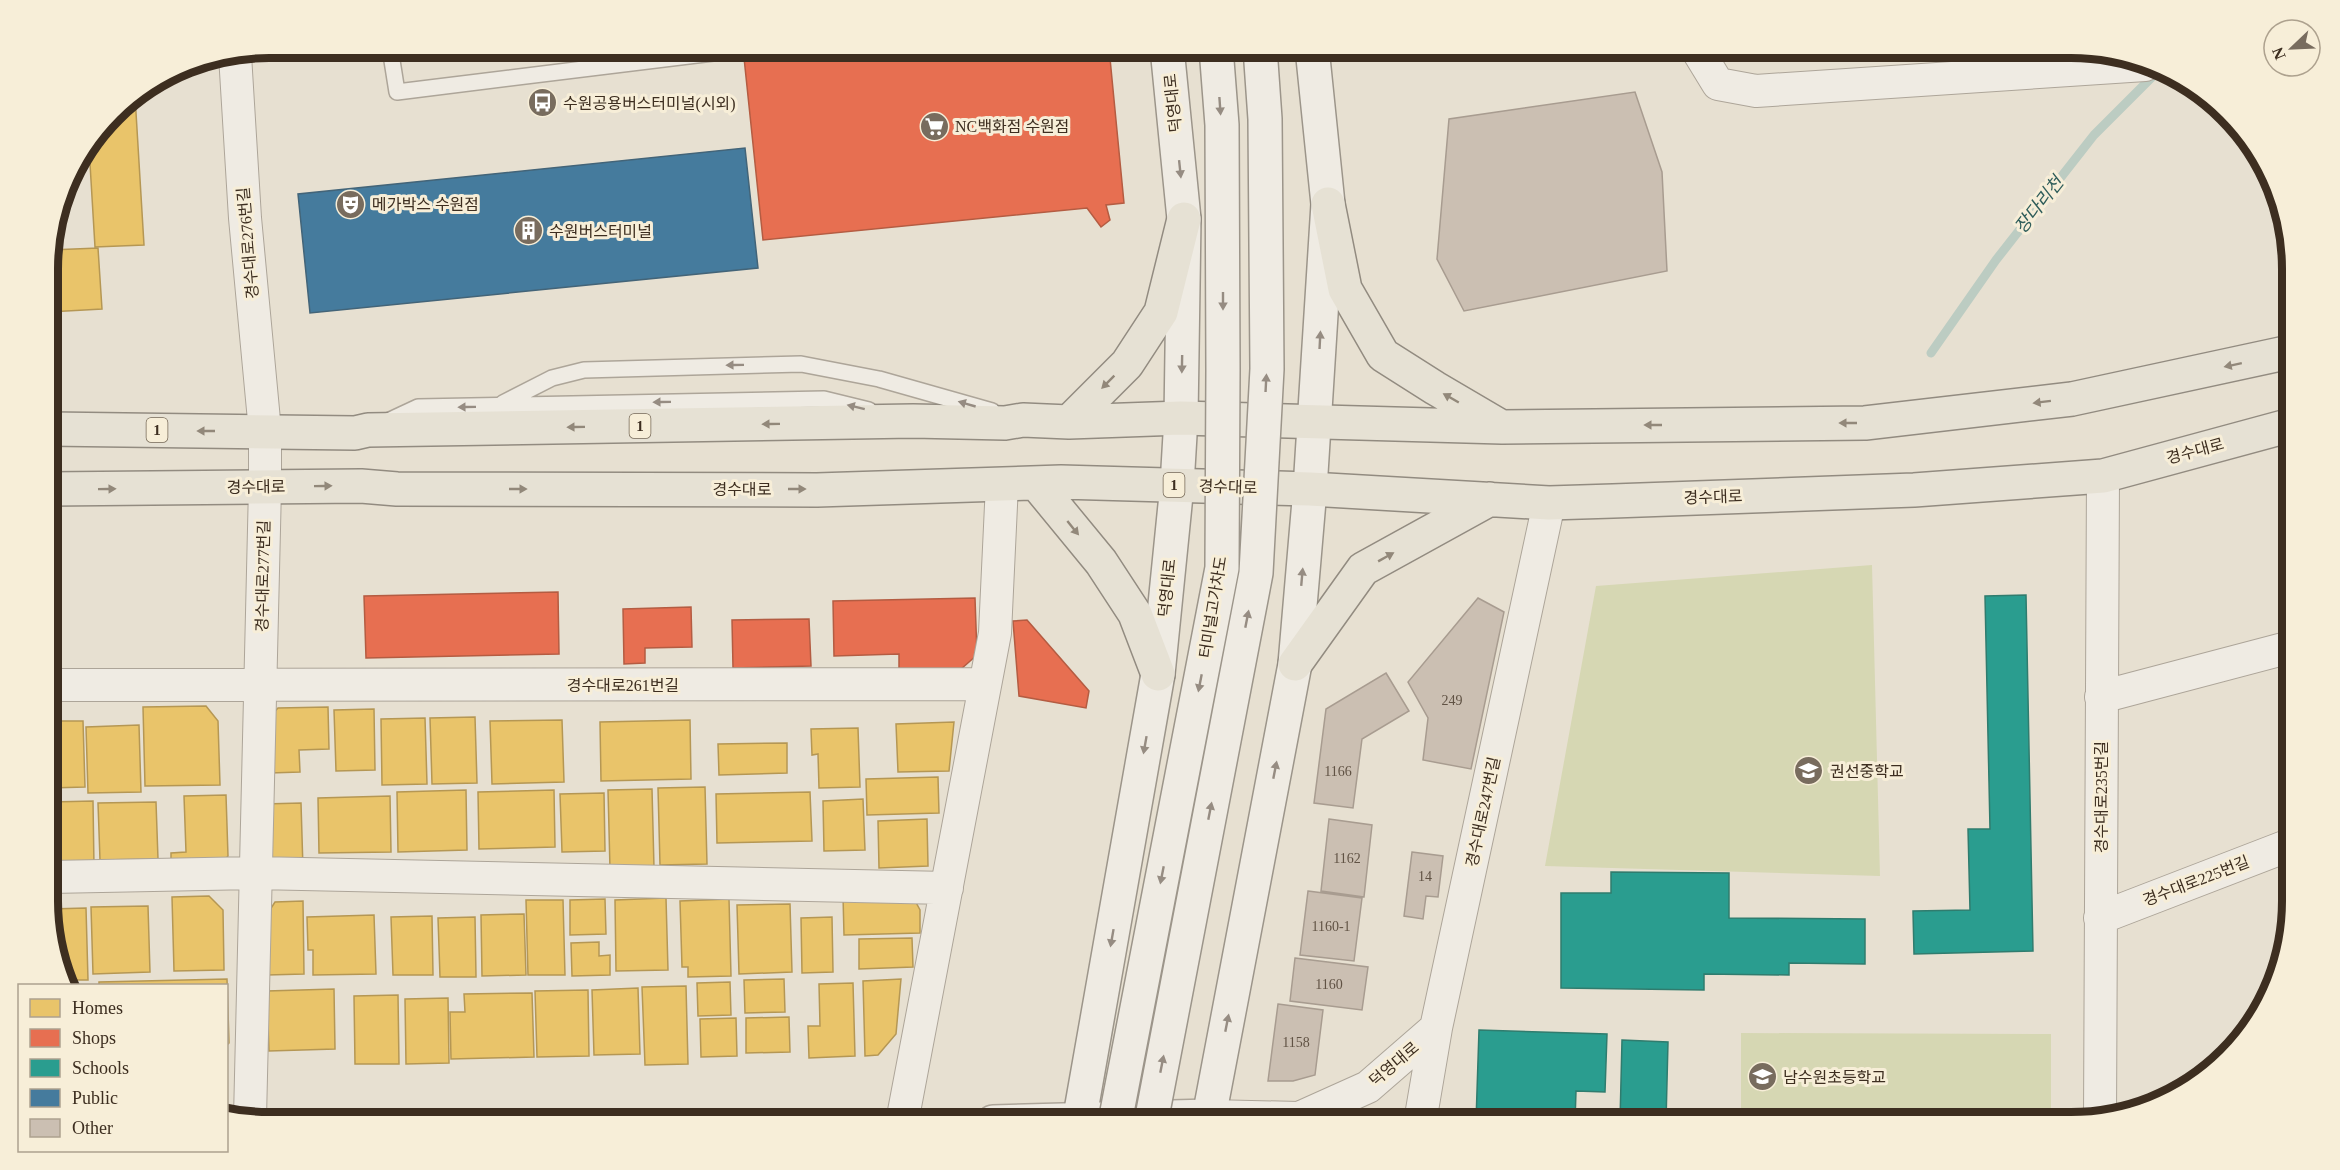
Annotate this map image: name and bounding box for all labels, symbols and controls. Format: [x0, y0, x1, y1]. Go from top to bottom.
north arrow [2262, 18, 2322, 78]
text: N [2268, 45, 2289, 62]
street label: 덕영대로 [1161, 73, 1185, 133]
bus stop icon: 수원공용버스터미널(시외) [526, 87, 558, 119]
place label: 수원공용버스터미널(시외) [563, 95, 736, 113]
one-way arrow [1215, 97, 1225, 116]
supermarket icon: NC백화점 수원점 [918, 110, 950, 142]
place label: NC백화점 수원점 [955, 118, 1070, 135]
one-way arrow [1175, 159, 1185, 178]
water label: 장다리천 [2011, 171, 2069, 237]
street label: 경수대로276번길 [235, 186, 261, 300]
theatre icon: 메가박스 수원점 [335, 188, 367, 220]
place label: 메가박스 수원점 [372, 196, 479, 213]
building icon: 수원버스터미널 [512, 215, 544, 247]
place label: 수원버스터미널 [549, 223, 652, 240]
one-way arrow [1218, 292, 1228, 311]
one-way arrow [1315, 331, 1324, 350]
one-way arrow [1177, 354, 1186, 373]
one-way arrow [725, 360, 744, 370]
one-way arrow [2224, 361, 2243, 370]
one-way arrow [1261, 374, 1271, 393]
one-way arrow [1102, 375, 1116, 389]
one-way arrow [1442, 393, 1459, 403]
one-way arrow [653, 397, 672, 407]
one-way arrow [2032, 398, 2051, 407]
one-way arrow [958, 399, 976, 408]
one-way arrow [847, 401, 866, 411]
one-way arrow [458, 402, 477, 411]
road number: 1 [630, 414, 650, 438]
road number: 1 [146, 418, 168, 442]
one-way arrow [1839, 418, 1858, 428]
one-way arrow [761, 419, 780, 429]
one-way arrow [1644, 420, 1663, 429]
one-way arrow [566, 422, 585, 432]
one-way arrow [197, 426, 216, 435]
street label: 경수대로 [2164, 435, 2226, 467]
road number: 1 [1164, 473, 1184, 497]
street label: 경수대로 [1198, 477, 1258, 497]
street label: 경수대로 [226, 478, 286, 496]
street label: 경수대로 [713, 481, 772, 498]
one-way arrow [314, 482, 333, 491]
one-way arrow [98, 484, 117, 494]
one-way arrow [509, 484, 528, 494]
one-way arrow [788, 485, 807, 494]
street label: 경수대로 [1683, 487, 1743, 507]
street label: 경수대로277번길 [254, 520, 272, 632]
one-way arrow [1066, 520, 1079, 535]
one-way arrow [1377, 552, 1394, 562]
street label: 터미널고가차도 [1197, 555, 1229, 659]
street label: 덕영대로 [1155, 558, 1179, 618]
one-way arrow [1298, 567, 1307, 586]
one-way arrow [1243, 610, 1252, 629]
one-way arrow [1195, 674, 1204, 693]
street label: 경수대로261번길 [567, 677, 679, 694]
house number: 249 [1442, 693, 1463, 708]
one-way arrow [1141, 736, 1150, 755]
street label: 경수대로235번길 [2093, 741, 2110, 853]
street label: 경수대로247번길 [1463, 755, 1503, 869]
school or university icon: 권선중학교 [1793, 755, 1825, 787]
one-way arrow [1271, 760, 1280, 779]
place label: 권선중학교 [1830, 763, 1904, 780]
house number: 1166 [1324, 764, 1352, 779]
one-way arrow [1206, 801, 1215, 820]
house number: 1162 [1333, 851, 1361, 866]
street label: 경수대로225번길 [2141, 853, 2251, 909]
one-way arrow [1157, 865, 1166, 884]
house number: 14 [1418, 869, 1432, 884]
house number: 1160-1 [1311, 919, 1351, 934]
one-way arrow [1107, 928, 1116, 947]
house number: 1160 [1315, 977, 1343, 992]
legend [18, 984, 228, 1152]
text: Homes [72, 998, 123, 1018]
one-way arrow [1223, 1013, 1232, 1032]
text: Shops [72, 1028, 116, 1048]
house number: 1158 [1282, 1035, 1310, 1050]
street label: 덕영대로 [1366, 1038, 1422, 1089]
one-way arrow [1158, 1055, 1167, 1074]
text: Schools [72, 1058, 129, 1078]
school or university icon: 남수원초등학교 [1746, 1061, 1778, 1093]
place label: 남수원초등학교 [1783, 1069, 1886, 1086]
text: Public [72, 1088, 118, 1108]
text: Other [72, 1118, 113, 1138]

